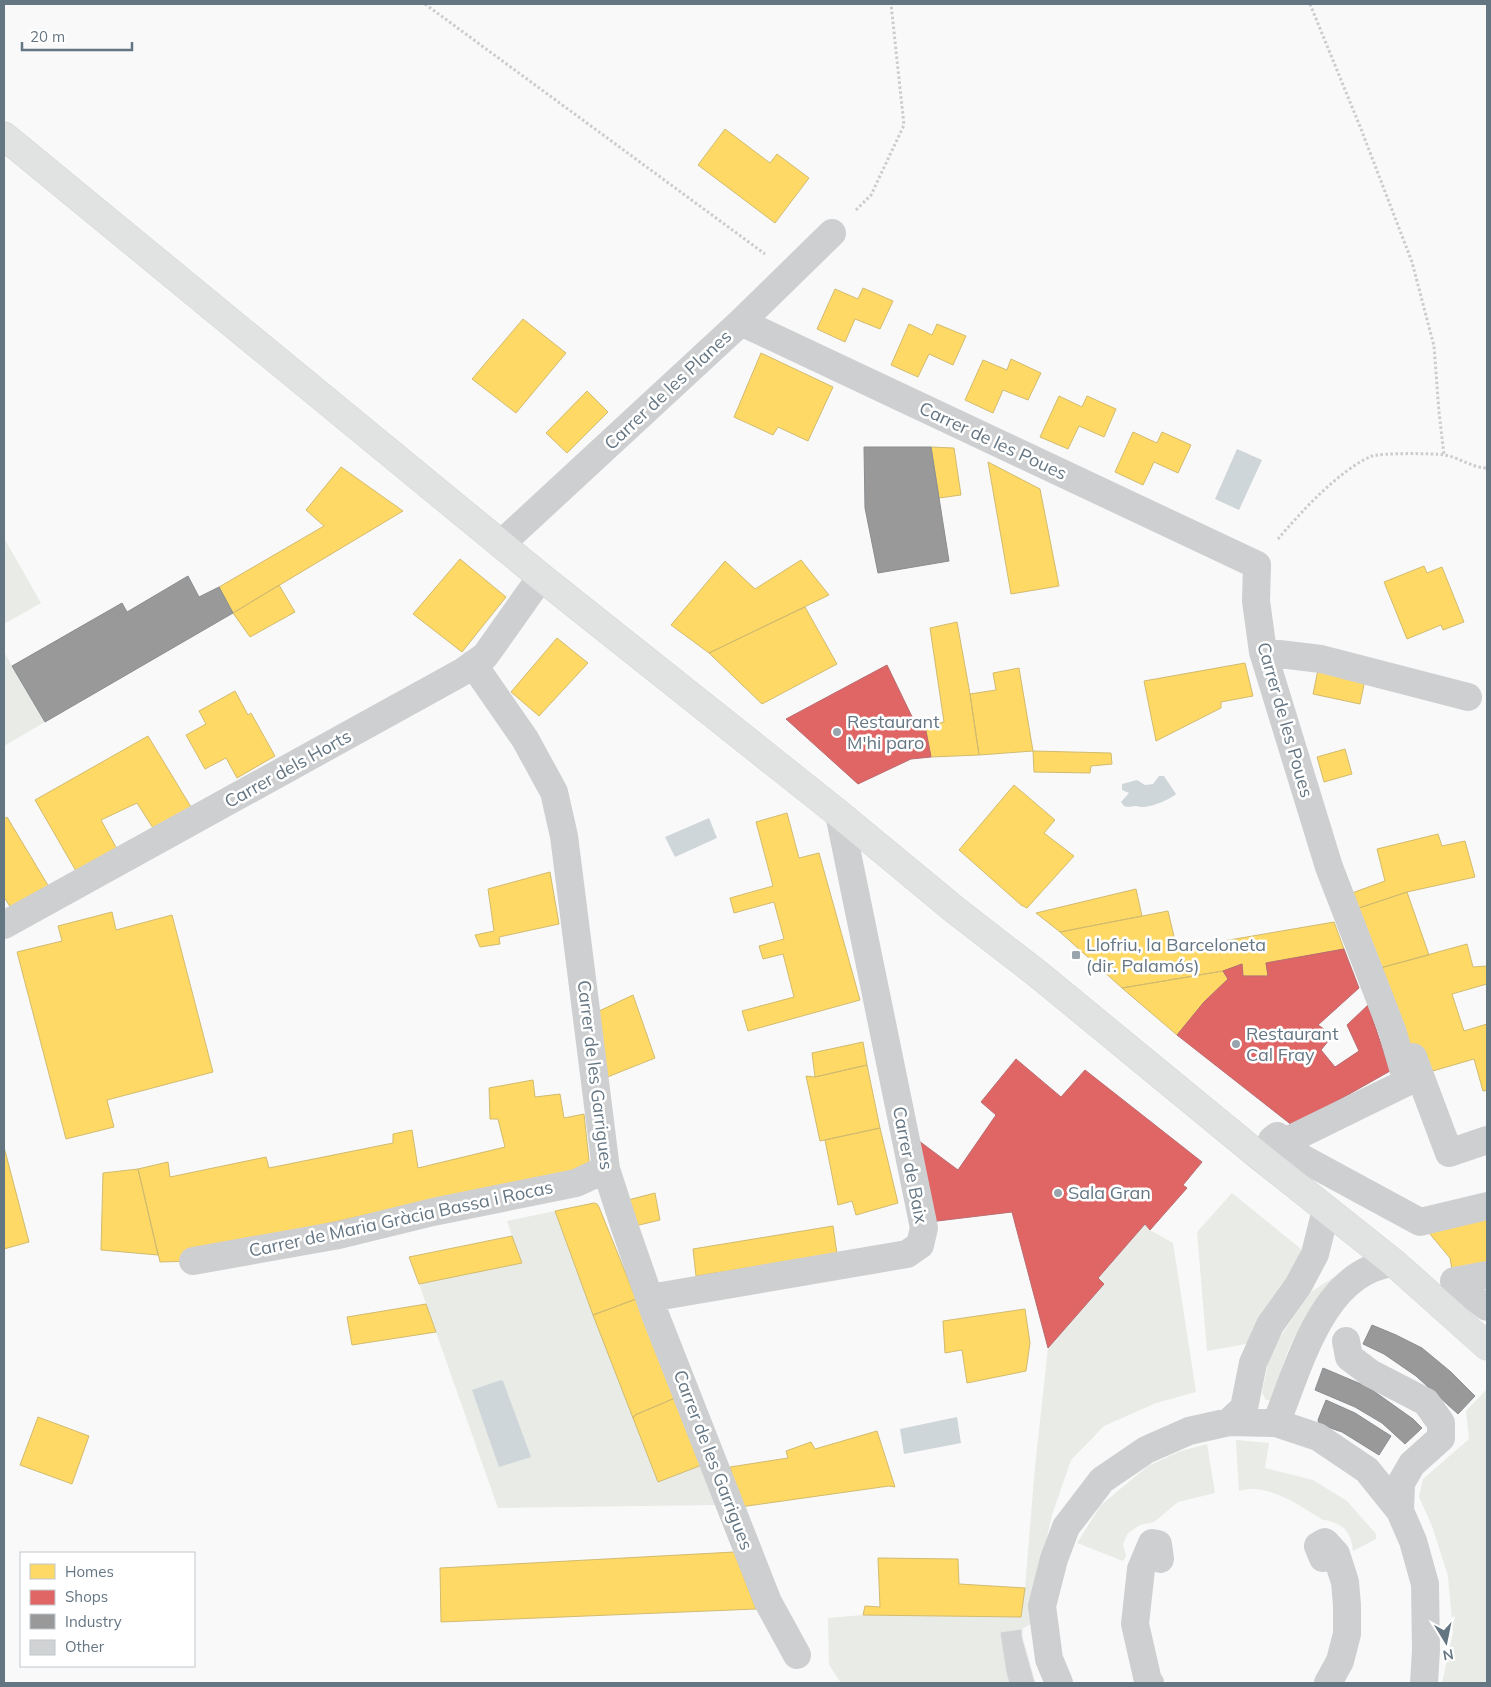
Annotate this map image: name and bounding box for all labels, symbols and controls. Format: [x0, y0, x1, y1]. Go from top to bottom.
scale bar [22, 20, 132, 52]
text: 20 m [30, 27, 65, 46]
street label: Carrer de les Planes [599, 325, 736, 455]
street label: Carrer de les Poues [916, 396, 1071, 485]
street label: Carrer de les Poues [1252, 640, 1319, 800]
place label: Restaurant M'hi paro [847, 710, 939, 754]
street label: Carrer dels Horts [220, 724, 355, 813]
marker: Restaurant M'hi paro [831, 726, 843, 738]
place label: Llofriu, la Barceloneta (dir. Palamós) [1086, 933, 1266, 977]
marker: Llofriu, la Barceloneta (dir. Palamós) [1070, 949, 1082, 961]
street label: Carrer de les Garrigues [572, 979, 619, 1171]
place label: Restaurant Cal Fray [1246, 1022, 1338, 1066]
marker: Restaurant Cal Fray [1230, 1038, 1242, 1050]
street label: Carrer de Baix [888, 1104, 933, 1226]
street label: Carrer de Maria Gràcia Bassa i Rocas [247, 1175, 555, 1262]
place label: Sala Gran [1068, 1181, 1151, 1204]
marker: Sala Gran [1052, 1187, 1064, 1199]
street label: Carrer de les Garrigues [668, 1367, 758, 1553]
legend [20, 1552, 195, 1667]
text: Homes [65, 1562, 114, 1581]
text: Shops [65, 1587, 108, 1606]
text: Industry [65, 1612, 122, 1631]
north arrow [1421, 1617, 1471, 1667]
text: Other [65, 1637, 105, 1656]
text: N [1441, 1645, 1455, 1665]

